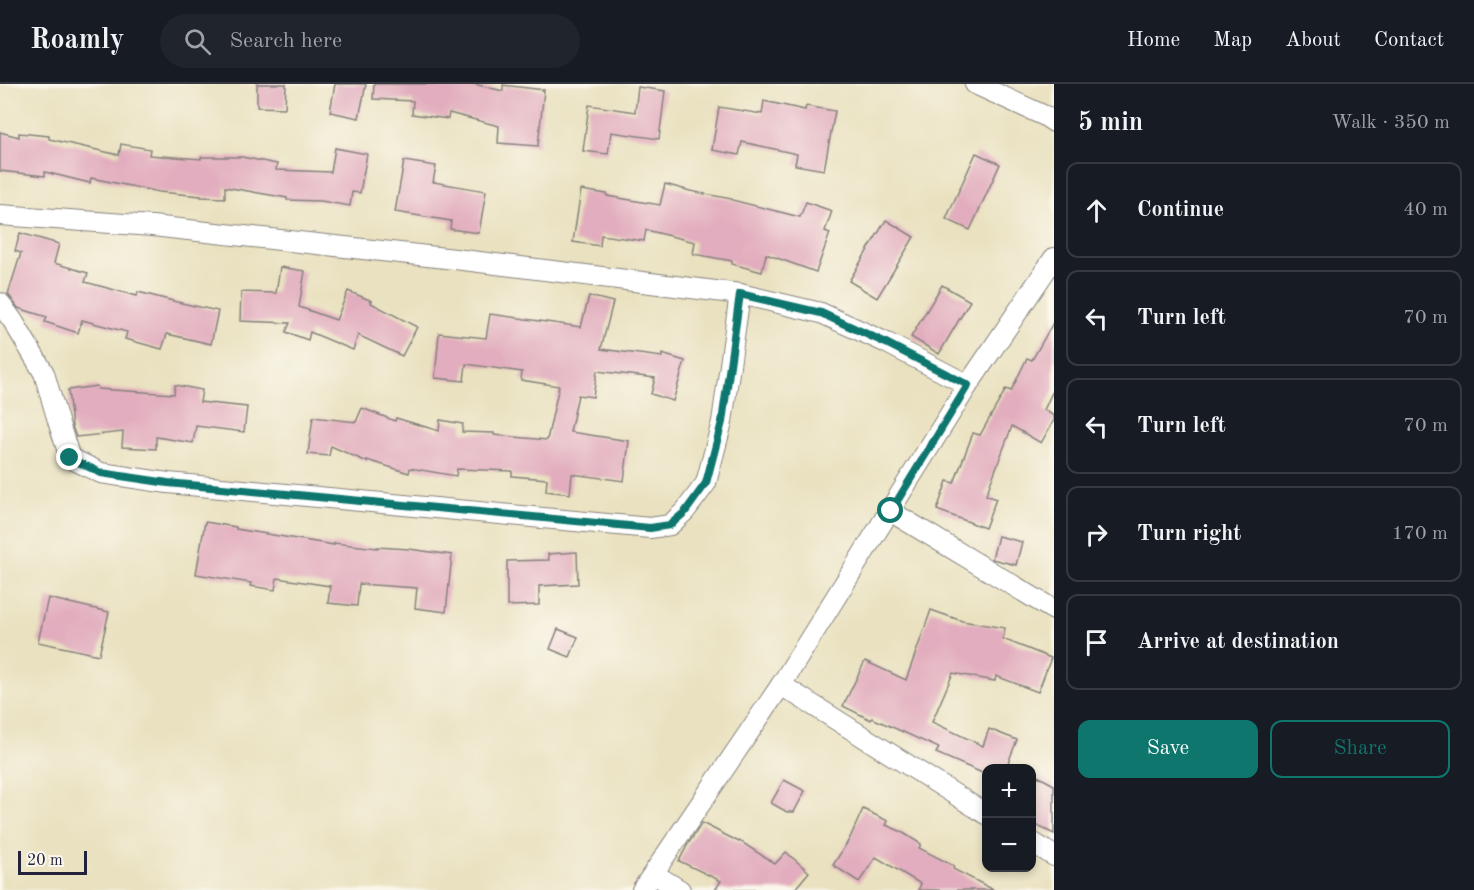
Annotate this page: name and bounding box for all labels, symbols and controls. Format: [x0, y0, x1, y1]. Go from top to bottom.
search box [160, 14, 580, 68]
icon: search [181, 25, 214, 58]
text: Roamly [30, 27, 124, 55]
text: Search here [229, 30, 342, 52]
text: Home [1127, 30, 1180, 51]
text: Map [1213, 30, 1252, 51]
text: About [1285, 30, 1341, 51]
text: Contact [1374, 30, 1444, 51]
text: 5 min [1078, 110, 1143, 136]
text: Walk · 350 m [1331, 113, 1450, 133]
icon: ahead [1080, 194, 1113, 227]
text: Continue [1137, 199, 1224, 221]
text: 40 m [1403, 200, 1448, 220]
icon: left [1080, 302, 1113, 335]
text: Turn left [1137, 307, 1226, 329]
text: 70 m [1403, 308, 1448, 328]
icon: left [1080, 410, 1113, 443]
text: Turn left [1137, 415, 1226, 437]
text: 70 m [1403, 416, 1448, 436]
route end [56, 444, 82, 470]
route start [877, 497, 903, 523]
icon: right [1080, 518, 1113, 551]
text: Turn right [1137, 523, 1241, 545]
text: 170 m [1392, 524, 1448, 544]
icon: arrive [1080, 626, 1113, 659]
text: Arrive at destination [1137, 631, 1339, 653]
button: Save [1078, 720, 1258, 778]
button: Share [1270, 720, 1450, 778]
map controls [982, 764, 1036, 872]
button: + [982, 764, 1036, 818]
button: − [982, 818, 1036, 872]
scale bar [18, 848, 87, 876]
text: 20 m [27, 853, 63, 869]

